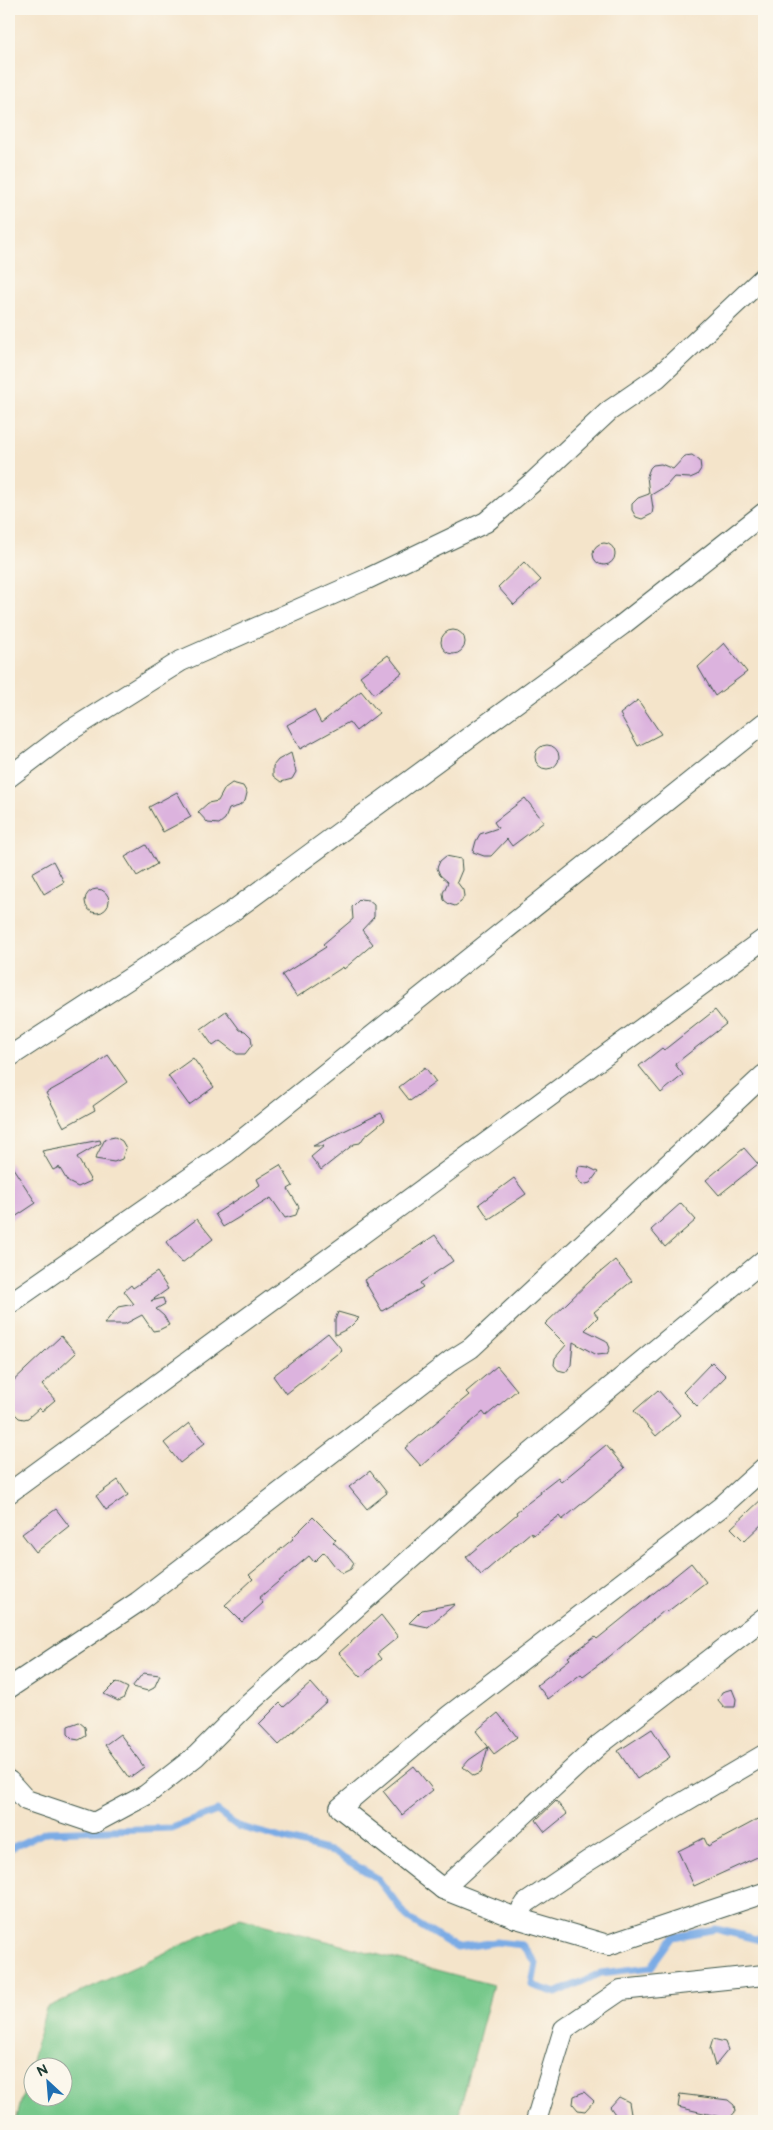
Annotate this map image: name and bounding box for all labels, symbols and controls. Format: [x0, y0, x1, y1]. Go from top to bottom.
north arrow [22, 2058, 72, 2108]
text: N [34, 2061, 51, 2081]

